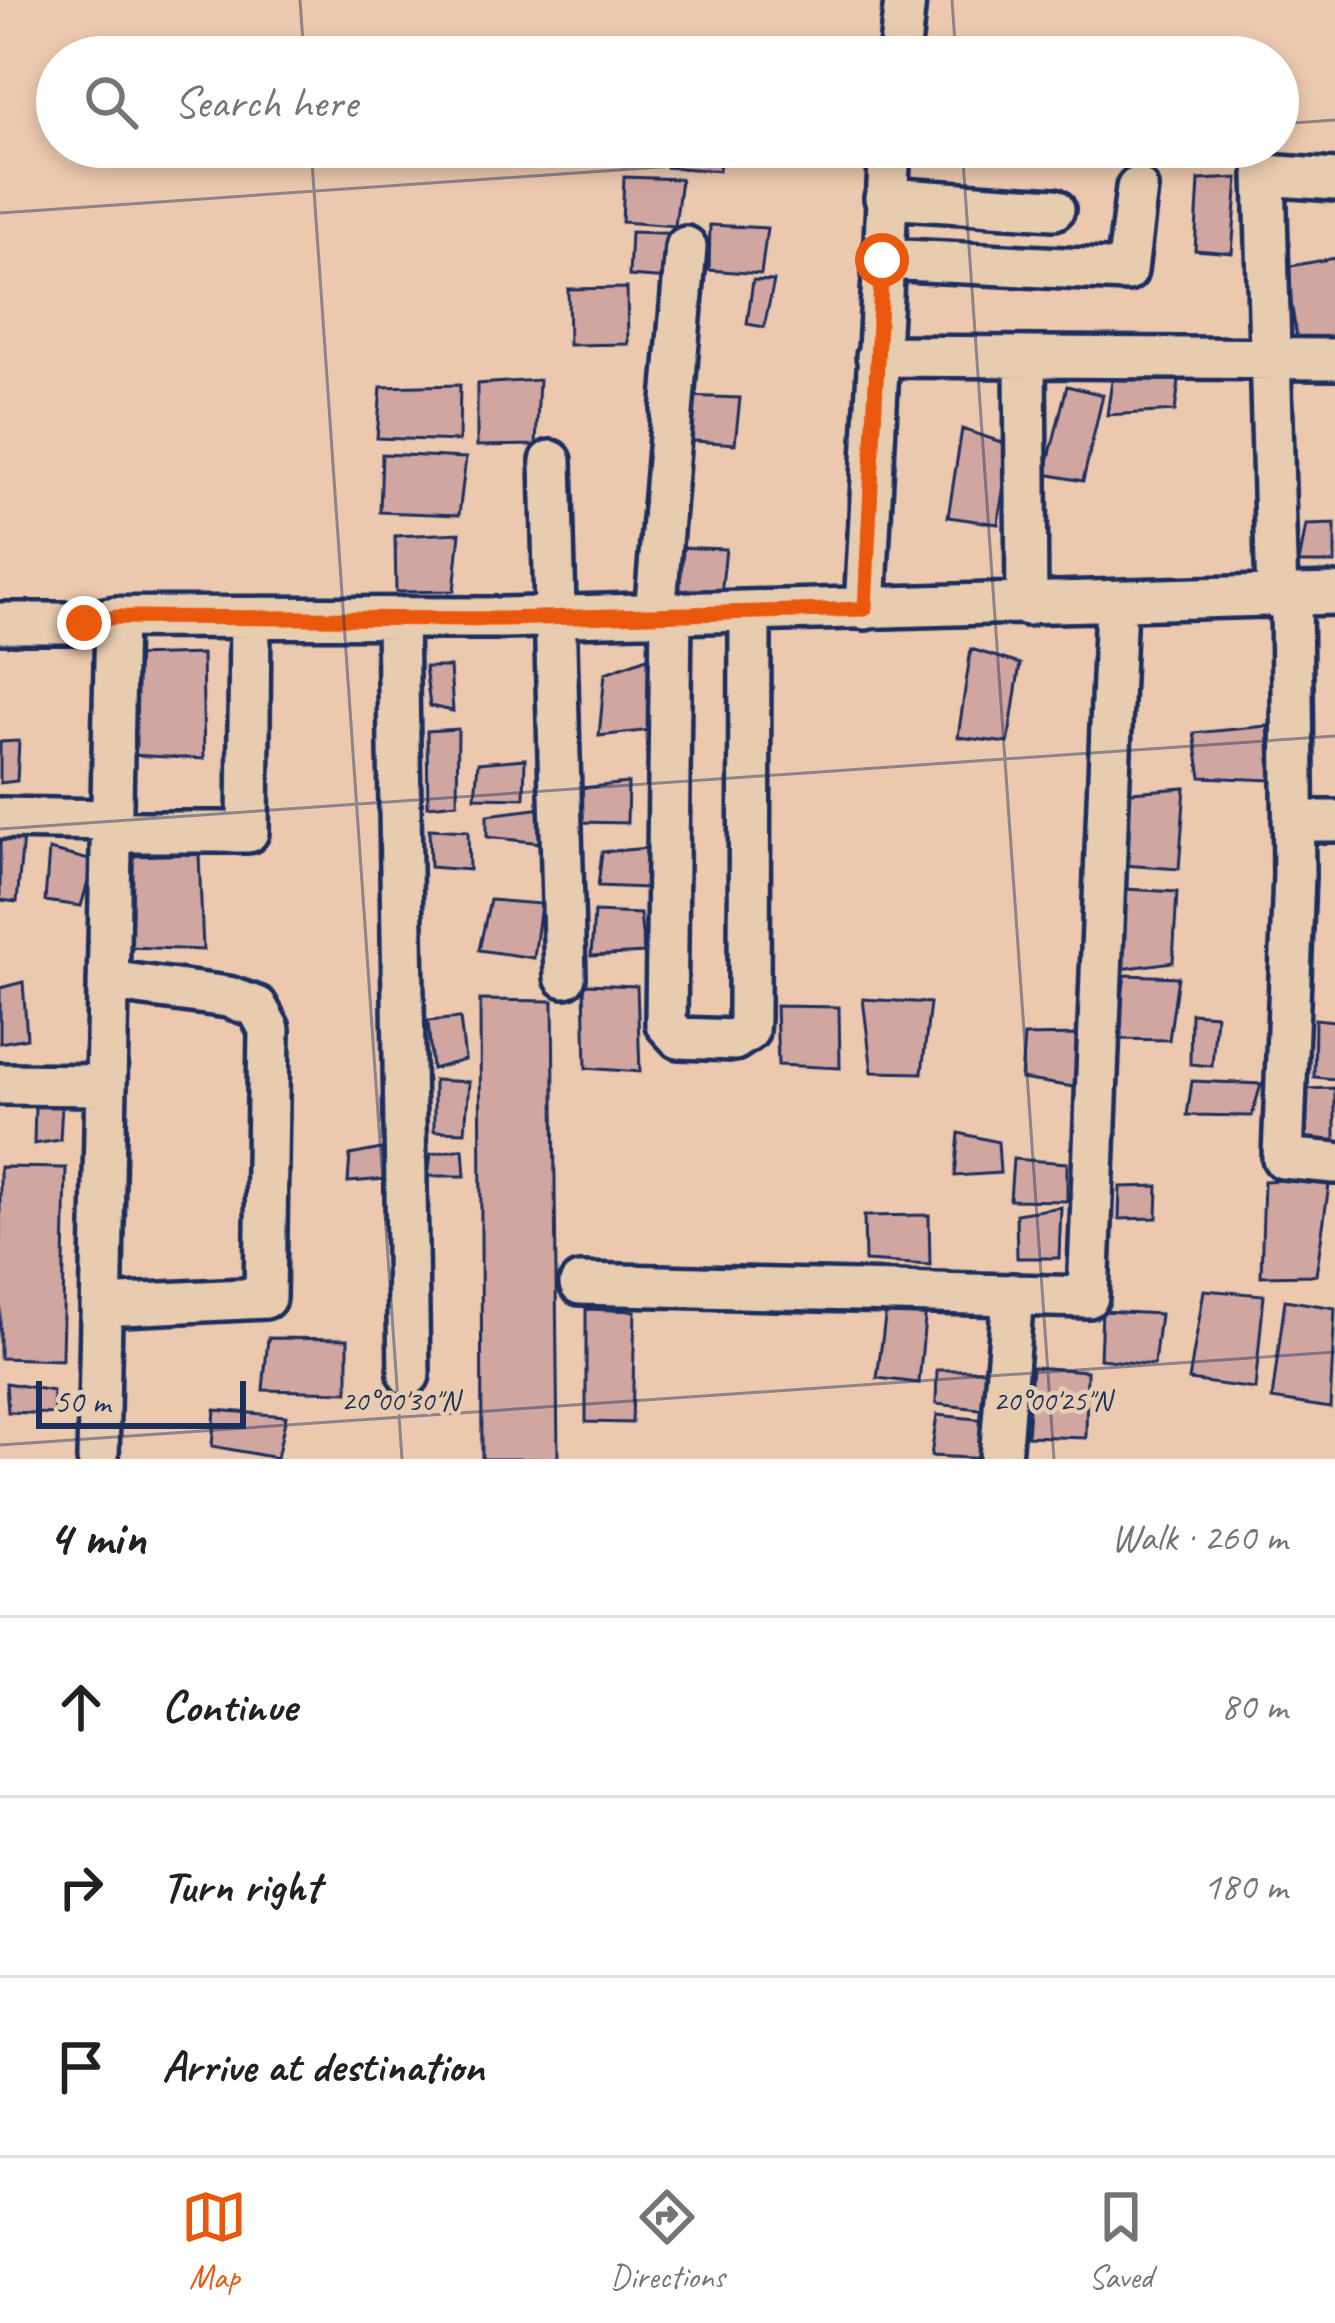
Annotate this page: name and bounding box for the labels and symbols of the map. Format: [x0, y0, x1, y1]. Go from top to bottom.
route start [855, 233, 909, 287]
route end [57, 596, 111, 650]
scale bar [36, 1375, 246, 1428]
text: 20°00'30"N [341, 1381, 464, 1419]
text: 20°00'25"N [993, 1381, 1116, 1419]

